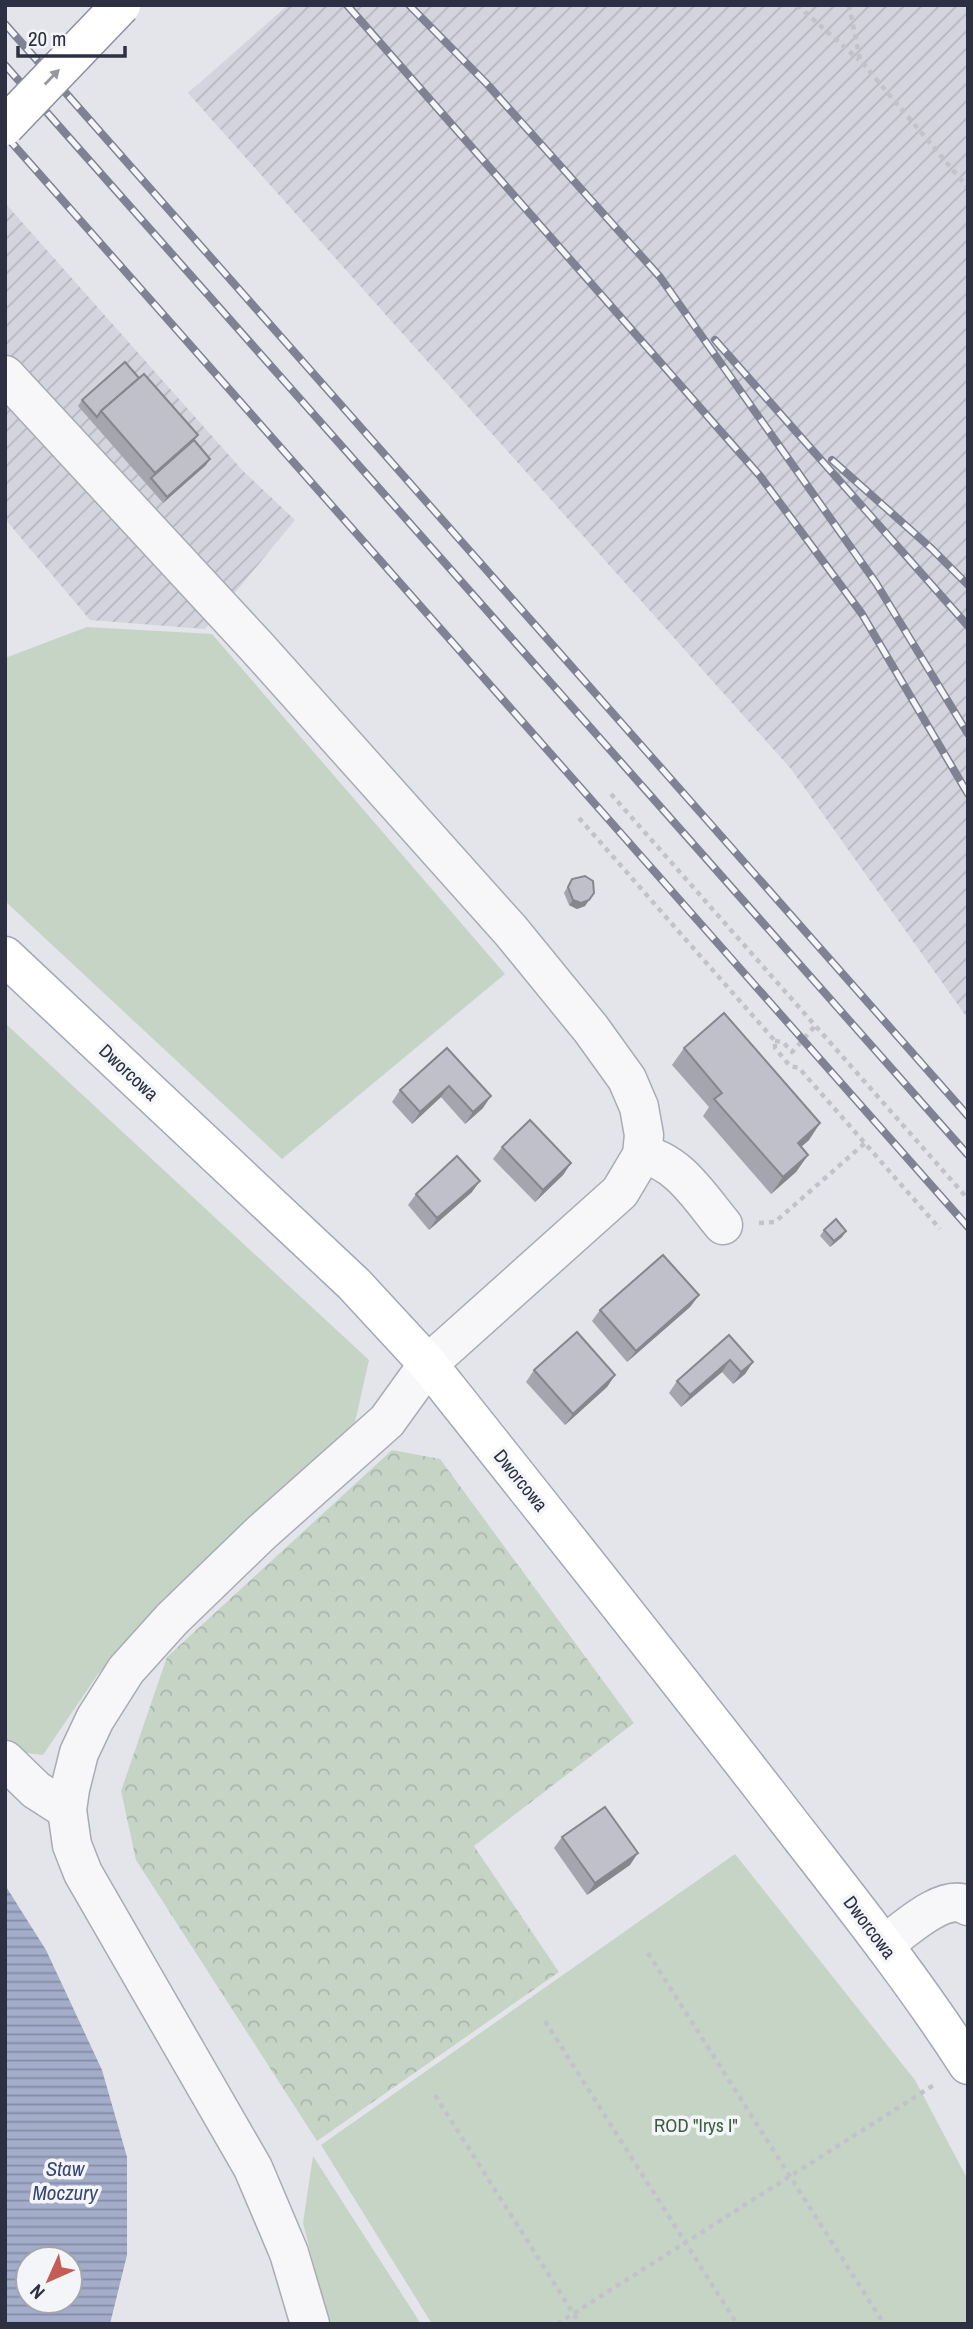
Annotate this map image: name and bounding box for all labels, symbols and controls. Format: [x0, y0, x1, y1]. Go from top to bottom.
scale bar [18, 14, 124, 58]
text: 20 m [28, 24, 66, 53]
one-way arrow [44, 69, 60, 86]
street label: Dworcowa [94, 1038, 165, 1107]
street label: Dworcowa [488, 1444, 554, 1517]
street label: Dworcowa [838, 1890, 902, 1964]
park label: ROD "Irys I" [654, 2112, 738, 2138]
water label: Staw Moczury [32, 2154, 99, 2207]
north arrow [14, 2245, 84, 2315]
text: N [24, 2279, 50, 2305]

